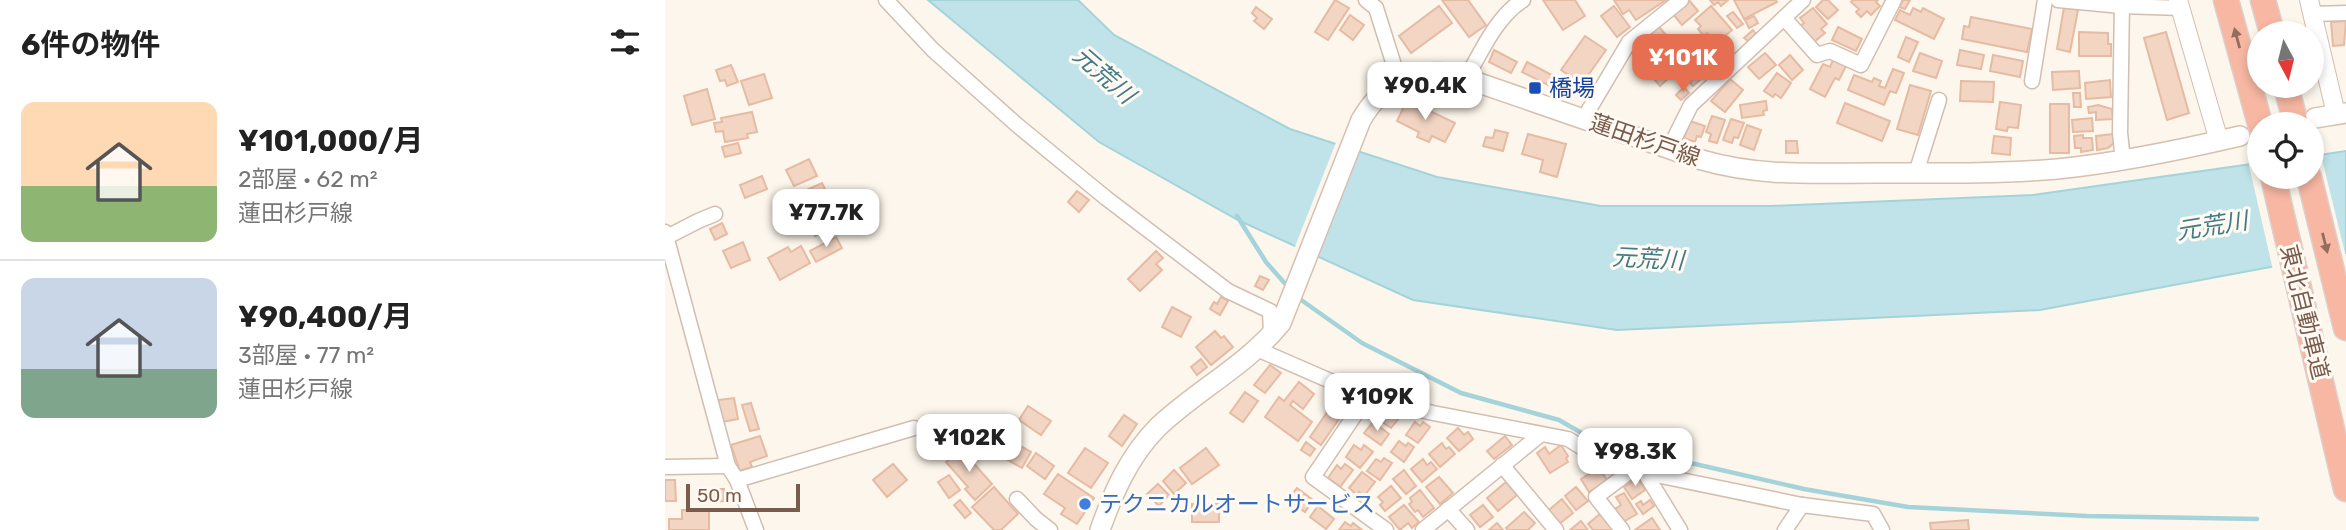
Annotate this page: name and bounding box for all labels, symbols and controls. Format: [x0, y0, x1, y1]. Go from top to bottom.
north arrow [2247, 21, 2324, 98]
map controls [2247, 21, 2324, 189]
icon: filters [606, 23, 644, 61]
text: 6件の物件 [21, 27, 161, 63]
one-way arrow [2231, 28, 2241, 49]
pin: ¥101K [1634, 34, 1732, 94]
water label: 元荒川 [1068, 41, 1143, 111]
text: ¥101K [1648, 43, 1718, 71]
pin: ¥90.4K [1368, 62, 1482, 122]
text: ¥90.4K [1383, 71, 1467, 99]
place label: 橋場 [1549, 74, 1595, 102]
marker: 橋場 [1527, 80, 1543, 96]
street label: 蓮田杉戸線 [1586, 108, 1704, 172]
button: locate [2247, 112, 2324, 189]
text: ¥101,000/月 [238, 123, 423, 159]
icon: home [77, 130, 161, 214]
text: 2部屋 · 62 m² [238, 165, 378, 193]
pin: ¥77.7K [769, 190, 883, 249]
text: ¥77.7K [788, 198, 864, 226]
text: 蓮田杉戸線 [238, 199, 353, 227]
water label: 元荒川 [2174, 206, 2253, 245]
one-way arrow [2320, 232, 2331, 254]
street label: 東北自動車道 [2275, 242, 2335, 382]
water label: 元荒川 [1611, 243, 1688, 275]
text: ¥90,400/月 [238, 299, 413, 335]
icon: home [77, 306, 161, 390]
text: 3部屋 · 77 m² [238, 341, 374, 369]
pin: ¥109K [1328, 374, 1426, 433]
text: 蓮田杉戸線 [238, 375, 353, 403]
text: ¥109K [1341, 382, 1413, 410]
pin: ¥102K [920, 414, 1018, 474]
text: ¥102K [932, 423, 1006, 451]
pin: ¥98.3K [1578, 428, 1692, 488]
text: ¥98.3K [1594, 437, 1677, 465]
scale bar [686, 481, 800, 513]
text: 50 m [697, 484, 742, 507]
place label: テクニカルオートサービス [1099, 490, 1375, 518]
marker: テクニカルオートサービス [1077, 496, 1093, 512]

